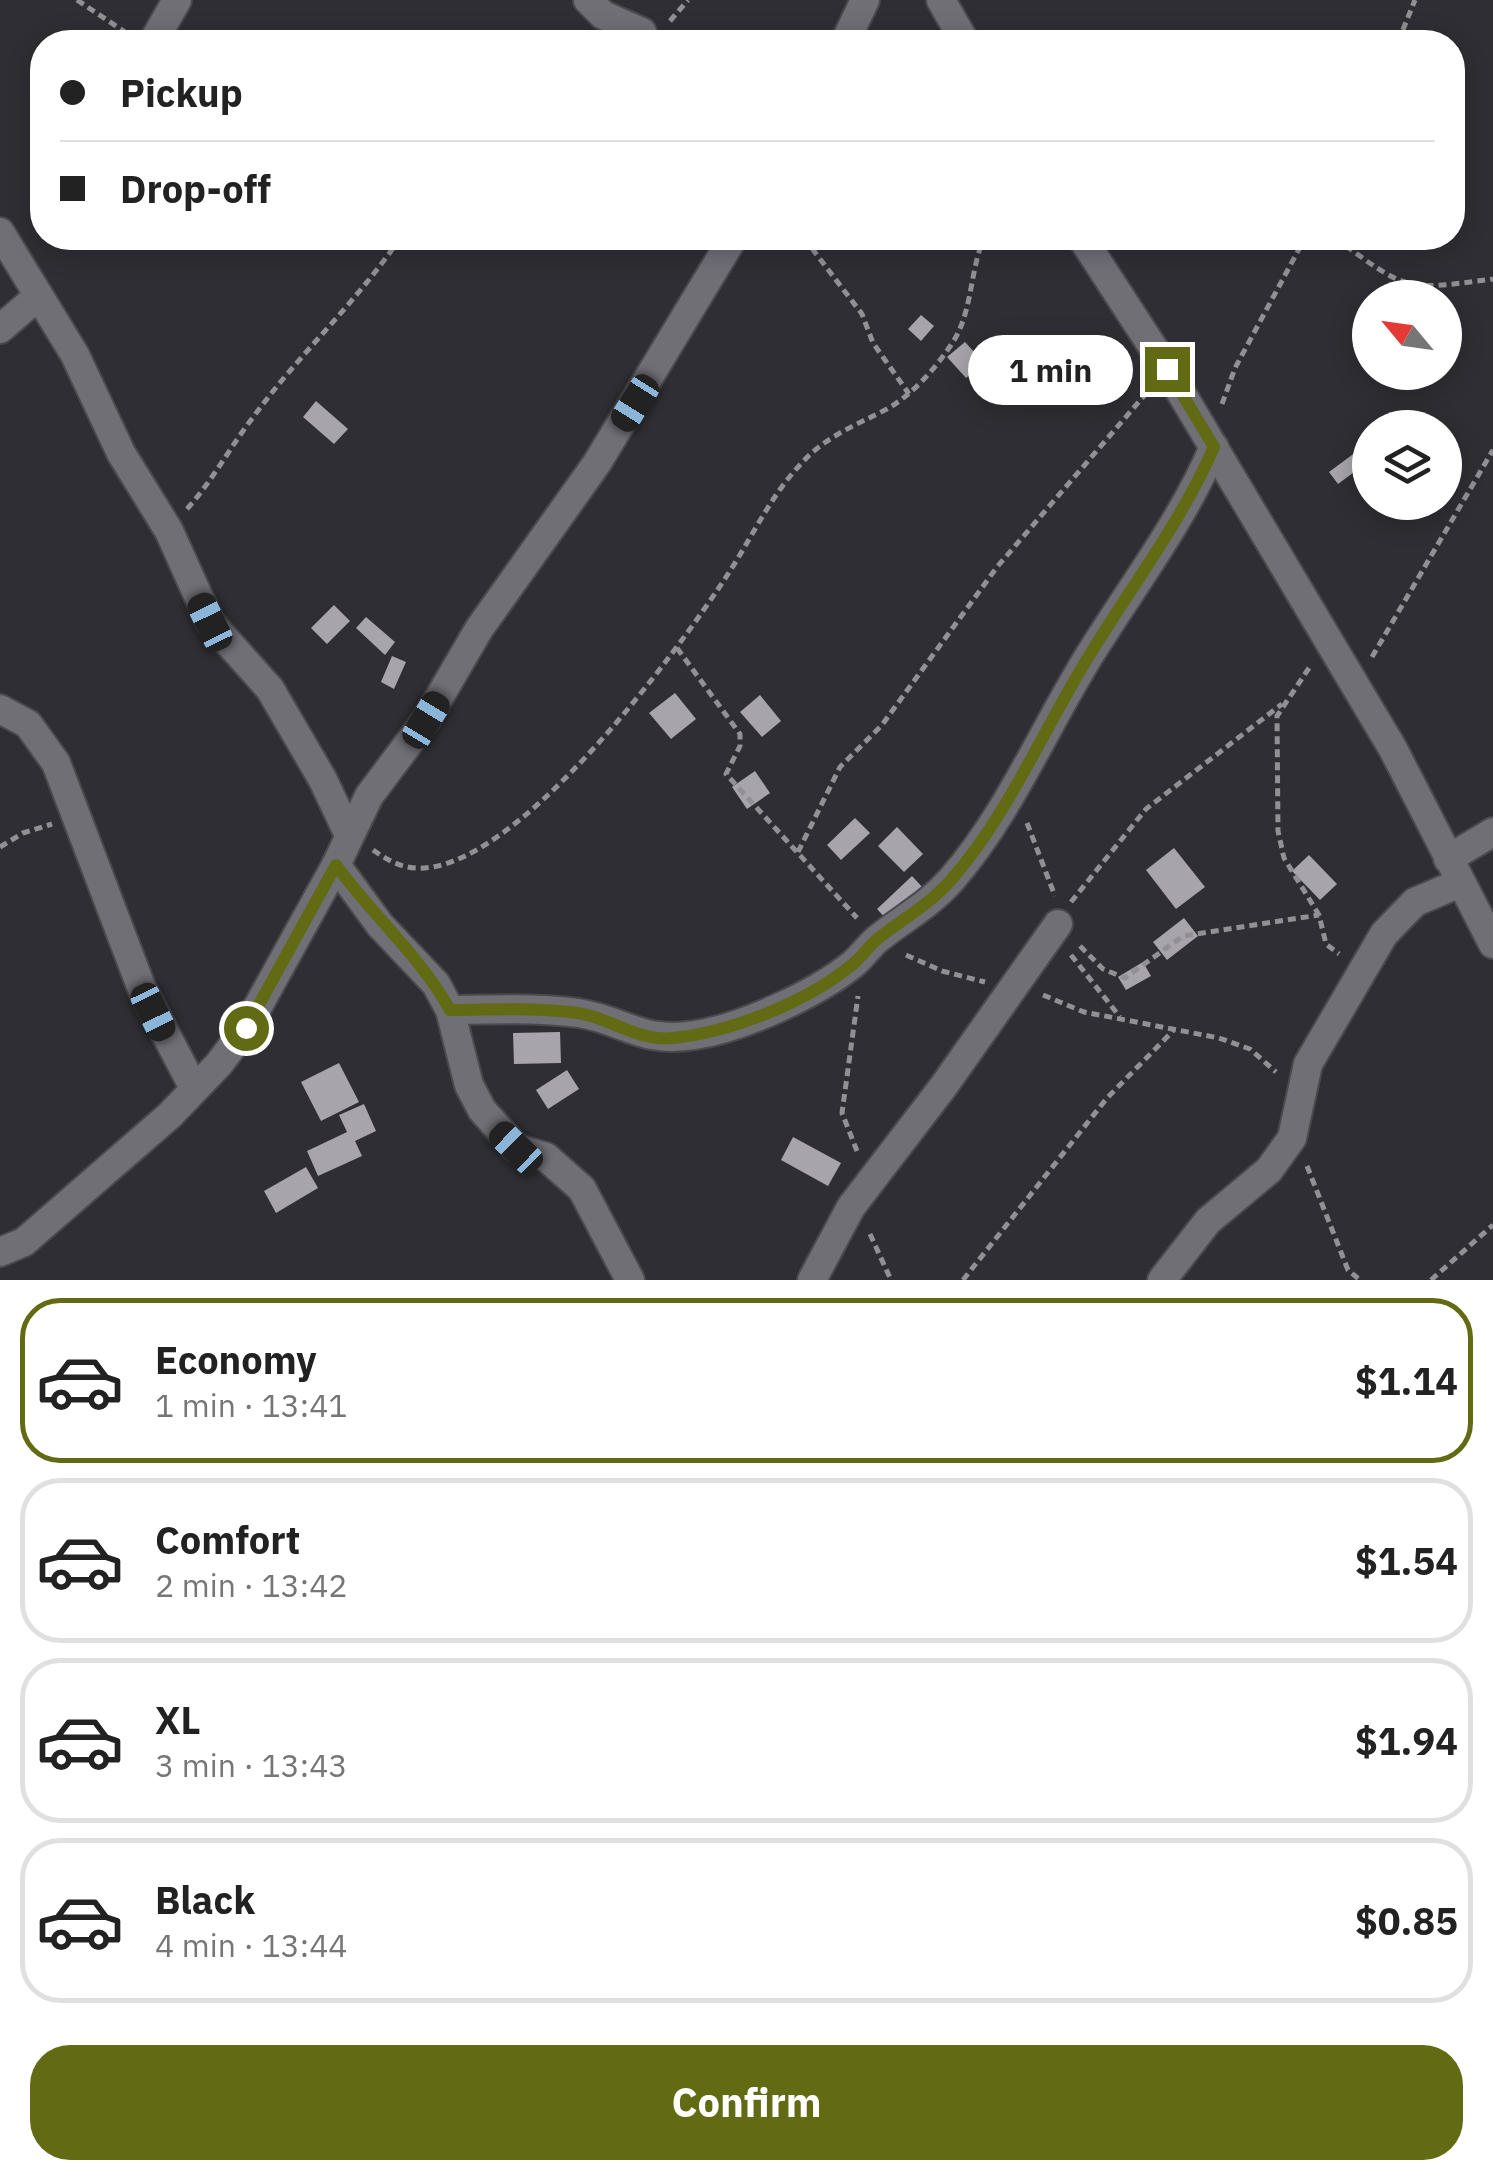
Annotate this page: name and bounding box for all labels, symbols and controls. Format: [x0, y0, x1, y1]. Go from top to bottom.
text: Pickup [120, 68, 243, 117]
text: Drop-off [120, 164, 271, 213]
north arrow [1352, 280, 1462, 390]
map controls [1352, 280, 1462, 520]
callout: 1 min [967, 334, 1132, 404]
route end [1145, 347, 1190, 392]
text: 1 min [1009, 349, 1092, 391]
car [606, 370, 664, 436]
button: layers [1352, 410, 1462, 520]
car [183, 588, 237, 656]
car [398, 687, 454, 753]
car [126, 978, 180, 1046]
route start [224, 1006, 269, 1051]
car [484, 1116, 548, 1180]
text: Economy [155, 1335, 317, 1384]
icon: car [35, 1336, 125, 1426]
text: $1.14 [1355, 1356, 1458, 1405]
text: 1 min · 13:41 [155, 1384, 348, 1426]
text: Comfort [155, 1515, 300, 1564]
icon: car [35, 1516, 125, 1606]
text: $1.54 [1355, 1536, 1458, 1585]
text: 2 min · 13:42 [155, 1564, 348, 1606]
text: XL [155, 1695, 201, 1744]
icon: car [35, 1696, 125, 1786]
text: $1.94 [1355, 1716, 1458, 1765]
text: 3 min · 13:43 [155, 1744, 348, 1786]
text: Black [155, 1875, 255, 1924]
icon: car [35, 1876, 125, 1966]
text: $0.85 [1355, 1896, 1458, 1945]
text: 4 min · 13:44 [155, 1924, 348, 1966]
button: Confirm [30, 2045, 1463, 2160]

